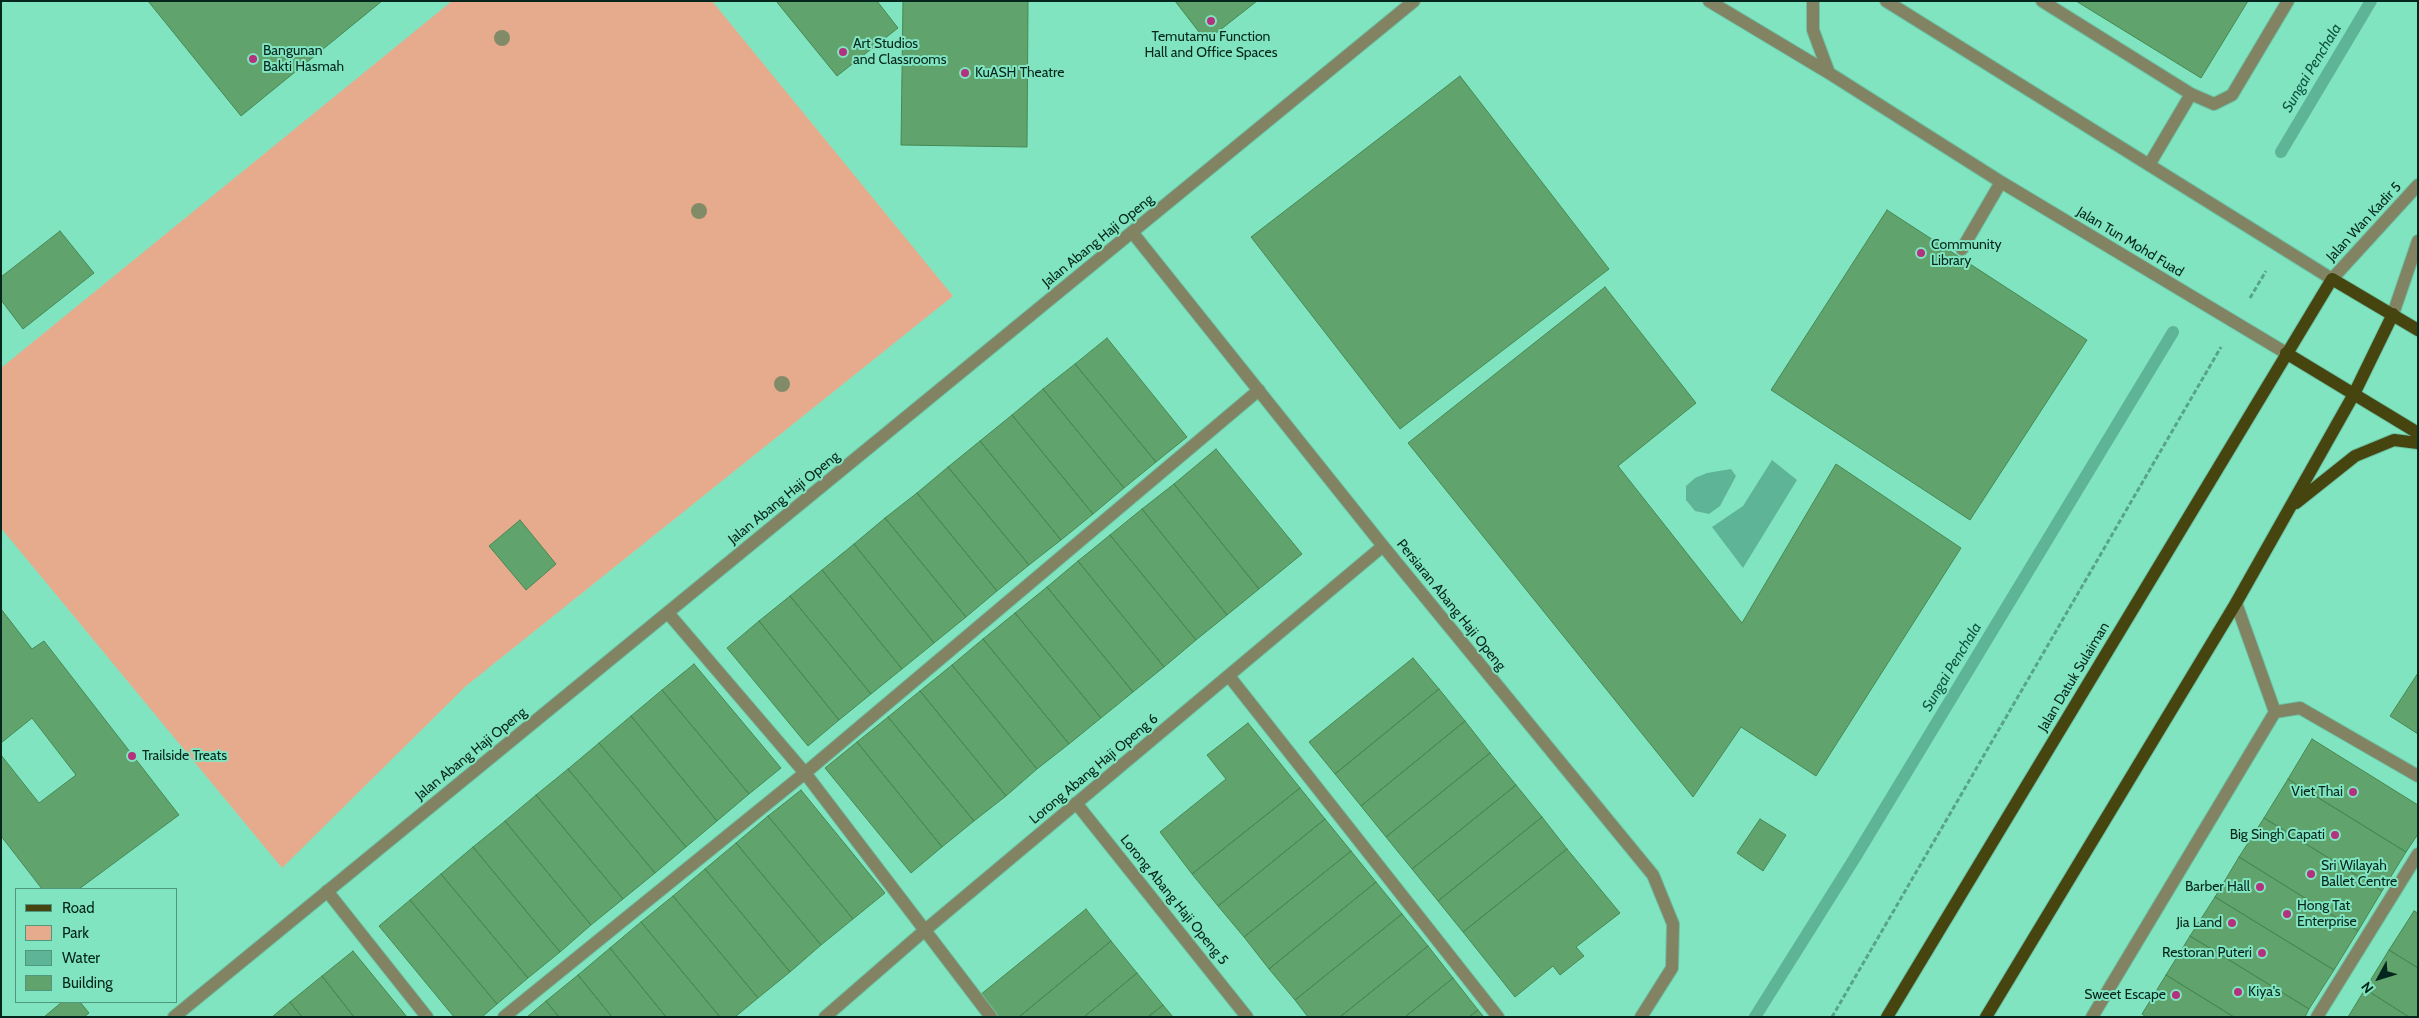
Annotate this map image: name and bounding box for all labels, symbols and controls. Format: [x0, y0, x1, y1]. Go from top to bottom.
marker: Temutamu Function Hall and Office Spaces [1205, 15, 1217, 27]
water label: Sungai Penchala [2278, 20, 2346, 116]
place label: Temutamu Function Hall and Office Spaces [1144, 29, 1278, 62]
place label: Art Studios and Classrooms [853, 36, 946, 68]
place label: Bangunan Bakti Hasmah [263, 43, 344, 75]
marker: Art Studios and Classrooms [837, 46, 849, 58]
marker: Bangunan Bakti Hasmah [247, 53, 259, 65]
place label: KuASH Theatre [975, 65, 1064, 81]
marker: KuASH Theatre [959, 67, 971, 79]
street label: Jalan Wan Kadir 5 [2323, 179, 2405, 265]
street label: Jalan Abang Haji Openg [1039, 191, 1157, 291]
street label: Jalan Tun Mohd Fuad [2074, 203, 2186, 281]
place label: Community Library [1931, 237, 2002, 270]
marker: Community Library [1915, 247, 1927, 259]
street label: Jalan Abang Haji Openg [725, 448, 843, 548]
street label: Persiaran Abang Haji Openg [1393, 536, 1509, 674]
water label: Sungai Penchala [1918, 619, 1986, 715]
street label: Jalan Datuk Sulaiman [2035, 619, 2113, 735]
street label: Jalan Abang Haji Openg [412, 704, 530, 804]
street label: Lorong Abang Haji Openg 6 [1026, 710, 1162, 828]
place label: Trailside Treats [142, 748, 227, 764]
marker: Trailside Treats [126, 750, 138, 762]
place label: Viet Thai [2291, 784, 2343, 800]
marker: Viet Thai [2347, 786, 2359, 798]
place label: Big Singh Capati [2230, 827, 2325, 843]
marker: Big Singh Capati [2329, 829, 2341, 841]
street label: Lorong Abang Haji Openg 5 [1116, 832, 1232, 968]
place label: Sri Wilayah Ballet Centre [2321, 858, 2397, 890]
marker: Sri Wilayah Ballet Centre [2305, 868, 2317, 880]
place label: Barber Hall [2185, 879, 2250, 895]
marker: Barber Hall [2254, 881, 2266, 893]
legend [15, 888, 178, 1003]
place label: Hong Tat Enterprise [2297, 898, 2357, 930]
text: Road [62, 899, 95, 917]
marker: Hong Tat Enterprise [2281, 908, 2293, 920]
place label: Jia Land [2176, 915, 2222, 931]
marker: Jia Land [2226, 917, 2238, 929]
text: Park [62, 924, 89, 942]
place label: Restoran Puteri [2162, 945, 2252, 961]
marker: Restoran Puteri [2256, 947, 2268, 959]
text: Water [62, 949, 100, 967]
north arrow [2354, 953, 2404, 1003]
text: Building [62, 974, 113, 992]
text: N [2357, 978, 2377, 997]
place label: Kiya's [2248, 984, 2281, 1000]
marker: Kiya's [2232, 986, 2244, 998]
place label: Sweet Escape [2084, 987, 2166, 1003]
marker: Sweet Escape [2170, 989, 2182, 1001]

